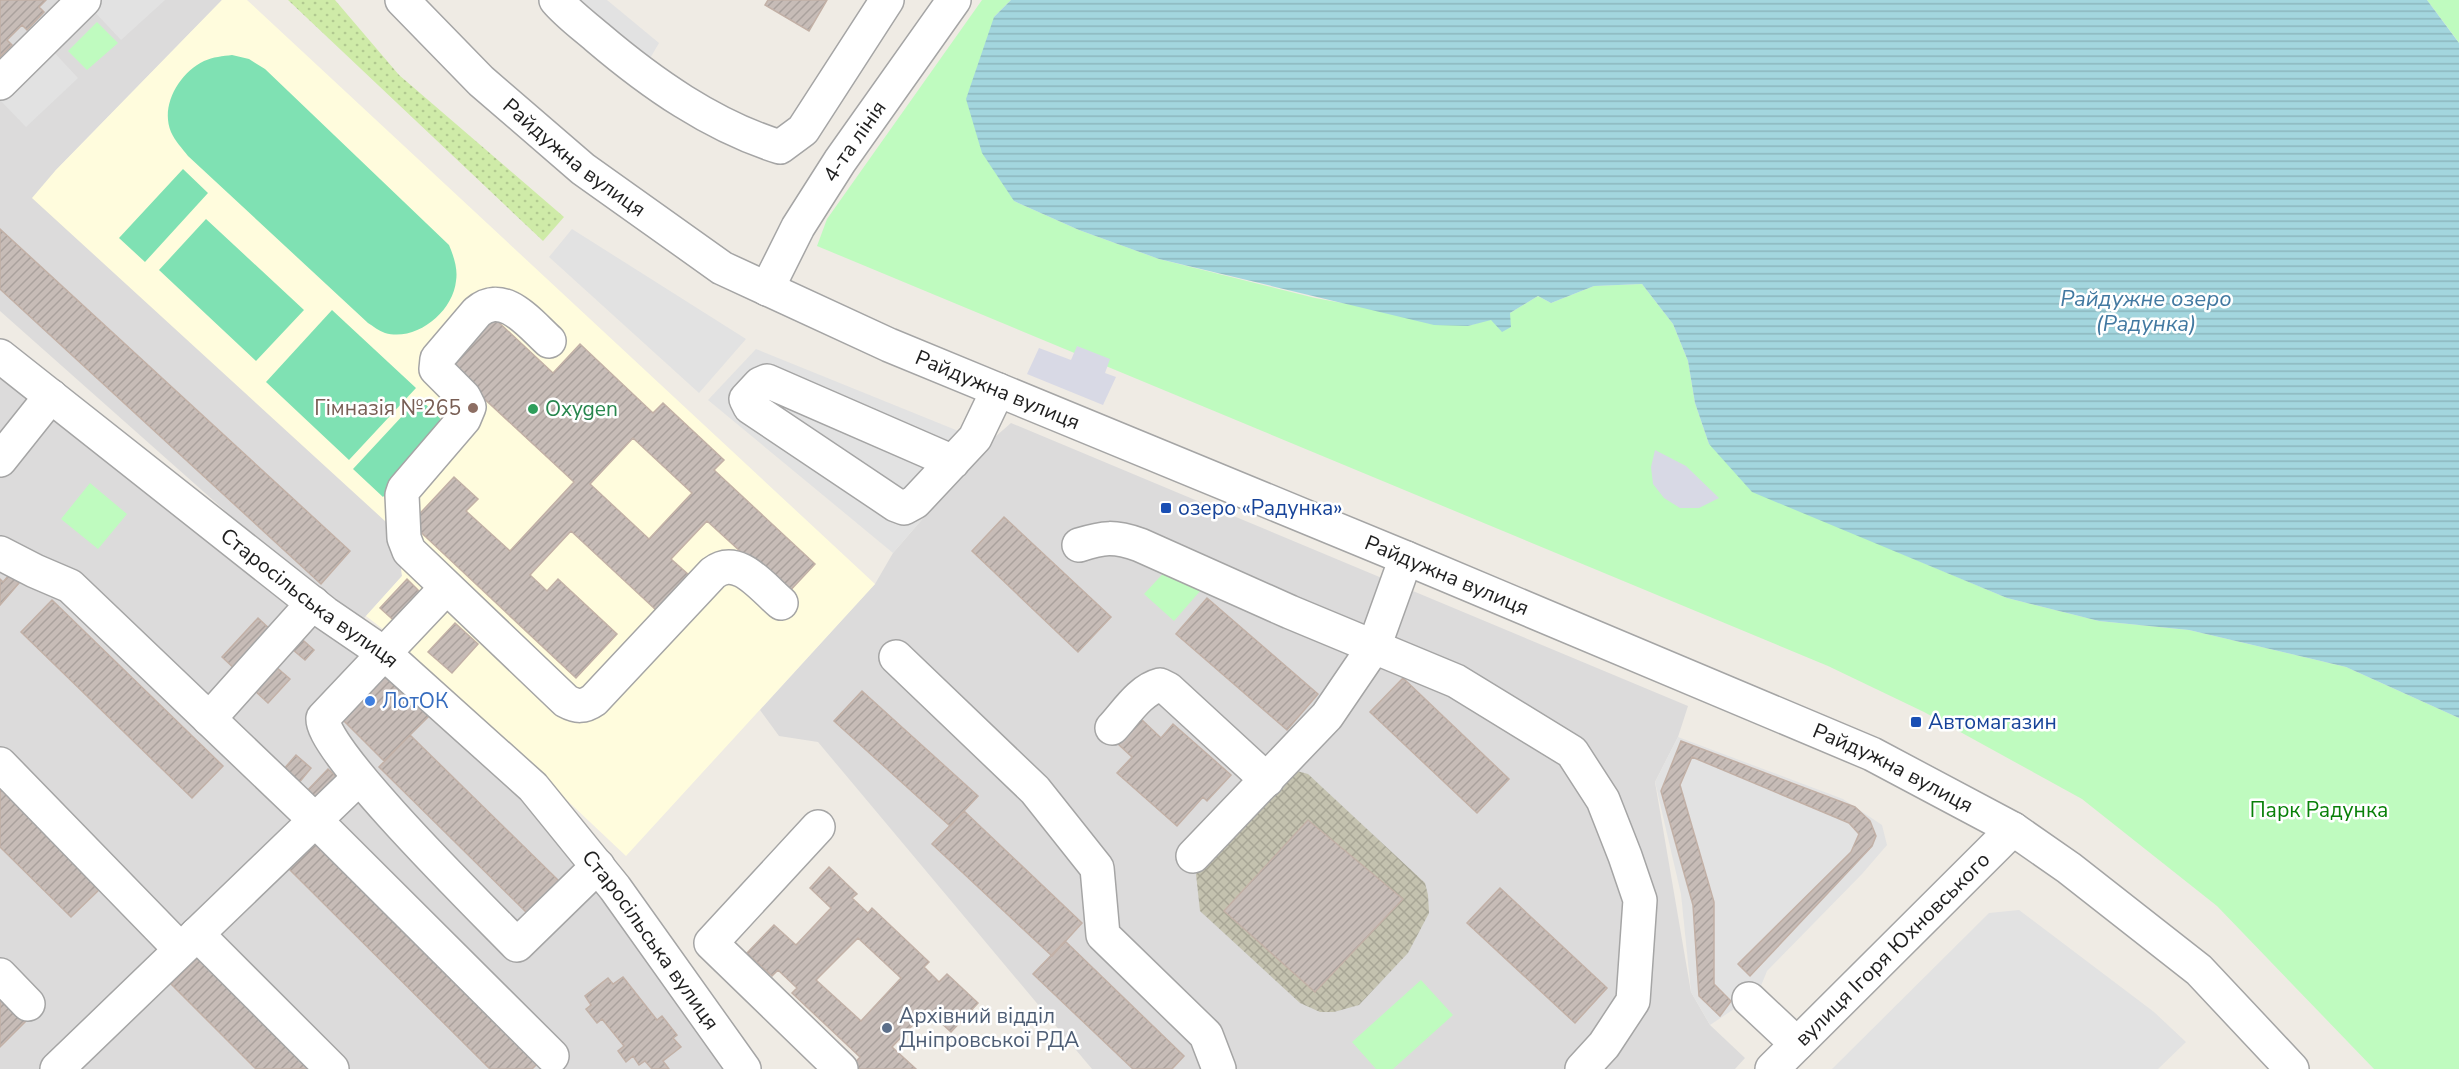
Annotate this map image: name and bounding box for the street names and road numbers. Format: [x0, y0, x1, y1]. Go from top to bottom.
street label: Райдужна вулиця [497, 92, 651, 223]
street label: 4-та лінія [816, 95, 893, 187]
street label: Райдужна вулиця [911, 343, 1084, 436]
street label: Старосільська вулиця [215, 522, 405, 674]
street label: Райдужна вулиця [1360, 529, 1533, 622]
street label: Райдужна вулиця [1809, 717, 1978, 819]
street label: Старосільська вулиця [576, 844, 726, 1036]
street label: вулиця Ігоря Юхновського [1789, 846, 1996, 1052]

